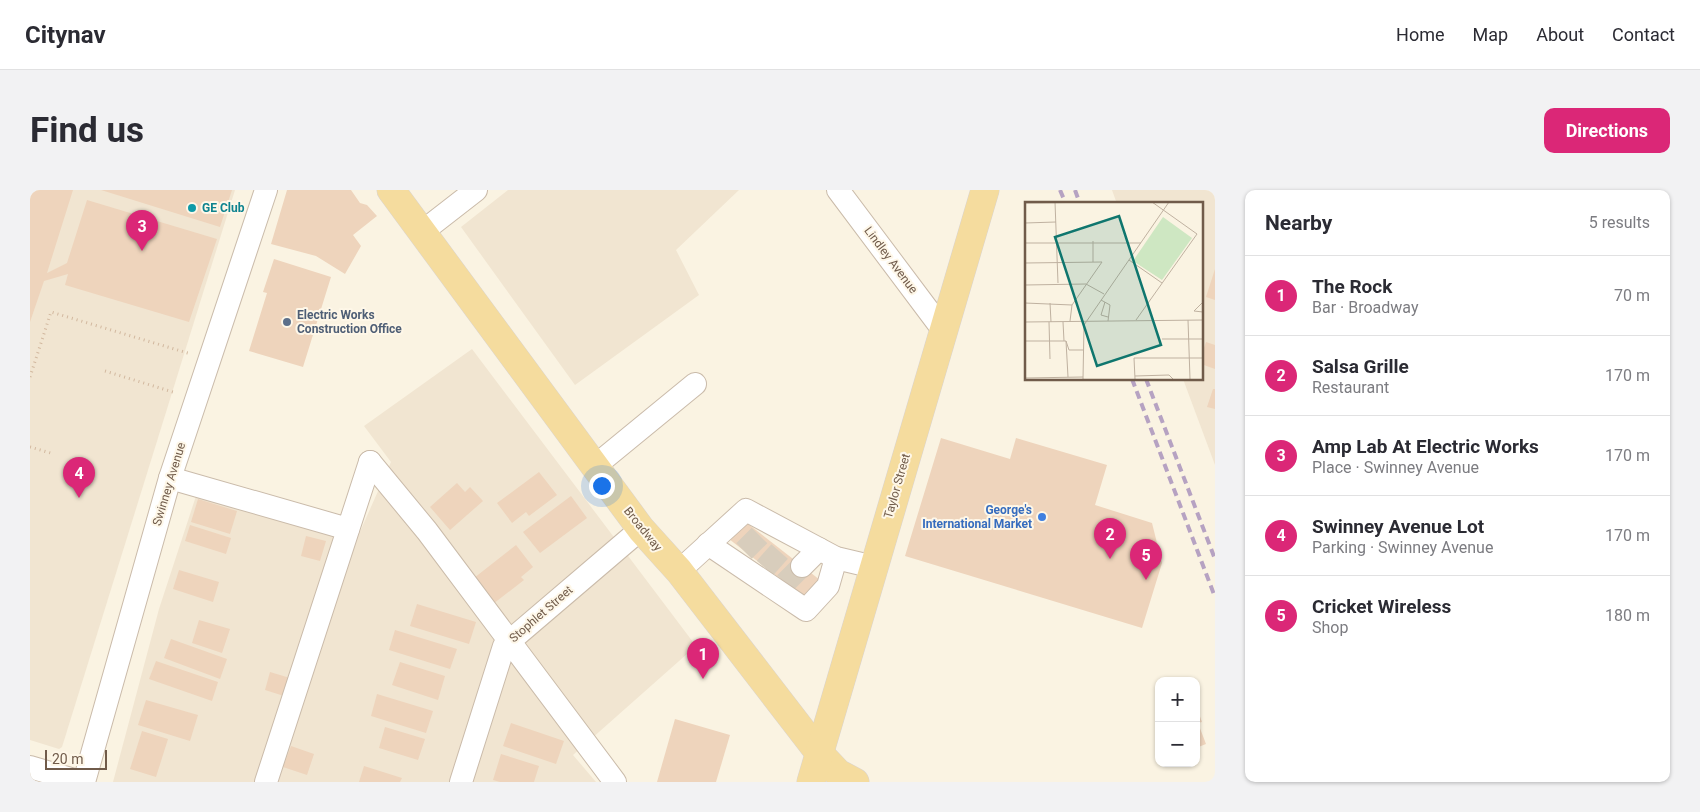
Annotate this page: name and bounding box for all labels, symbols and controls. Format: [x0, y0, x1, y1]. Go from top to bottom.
text: Citynav [25, 21, 106, 49]
text: Home [1396, 24, 1445, 45]
text: Map [1473, 24, 1508, 45]
text: About [1536, 24, 1584, 45]
text: Contact [1612, 24, 1675, 45]
button: Directions [1544, 108, 1670, 153]
text: Find us [30, 110, 144, 151]
place label: GE Club [202, 201, 245, 215]
marker: GE Club [186, 202, 198, 214]
inset map [1025, 202, 1202, 380]
pin: 3 [126, 210, 158, 251]
text: Nearby [1265, 211, 1332, 235]
text: 5 results [1589, 213, 1650, 232]
street label: Lindley Avenue [861, 224, 921, 296]
text: The Rock [1312, 275, 1392, 298]
text: 1 [1276, 286, 1286, 305]
text: 70 m [1614, 286, 1650, 305]
text: Bar · Broadway [1312, 298, 1418, 317]
place label: Electric Works Construction Office [297, 308, 402, 336]
marker: Electric Works Construction Office [281, 316, 293, 328]
text: Salsa Grille [1312, 355, 1409, 378]
text: 2 [1276, 366, 1286, 385]
text: 170 m [1605, 366, 1650, 385]
text: Restaurant [1312, 378, 1389, 397]
text: Amp Lab At Electric Works [1312, 435, 1539, 458]
street label: Swinney Avenue [150, 441, 188, 527]
text: 3 [1276, 446, 1286, 465]
text: 170 m [1605, 446, 1650, 465]
street label: Taylor Street [881, 452, 913, 520]
pin: 4 [63, 457, 95, 498]
text: Place · Swinney Avenue [1312, 458, 1479, 477]
your location [589, 473, 615, 499]
place label: George's International Market [922, 503, 1032, 531]
street label: Broadway [621, 504, 665, 554]
marker: George's International Market [1036, 511, 1048, 523]
text: Swinney Avenue Lot [1312, 515, 1484, 538]
pin: 2 [1094, 518, 1126, 559]
text: 4 [1276, 526, 1286, 545]
text: 170 m [1605, 526, 1650, 545]
text: Parking · Swinney Avenue [1312, 538, 1493, 557]
pin: 5 [1130, 539, 1162, 580]
street label: Stophlet Street [507, 583, 575, 645]
text: Cricket Wireless [1312, 595, 1451, 618]
text: 5 [1276, 606, 1286, 625]
text: 180 m [1605, 606, 1650, 625]
text: Shop [1312, 618, 1348, 637]
pin: 1 [687, 638, 719, 679]
map controls [1155, 677, 1200, 767]
button: + [1155, 677, 1200, 722]
button: − [1155, 722, 1200, 767]
scale bar [45, 747, 108, 770]
text: 20 m [52, 751, 84, 767]

